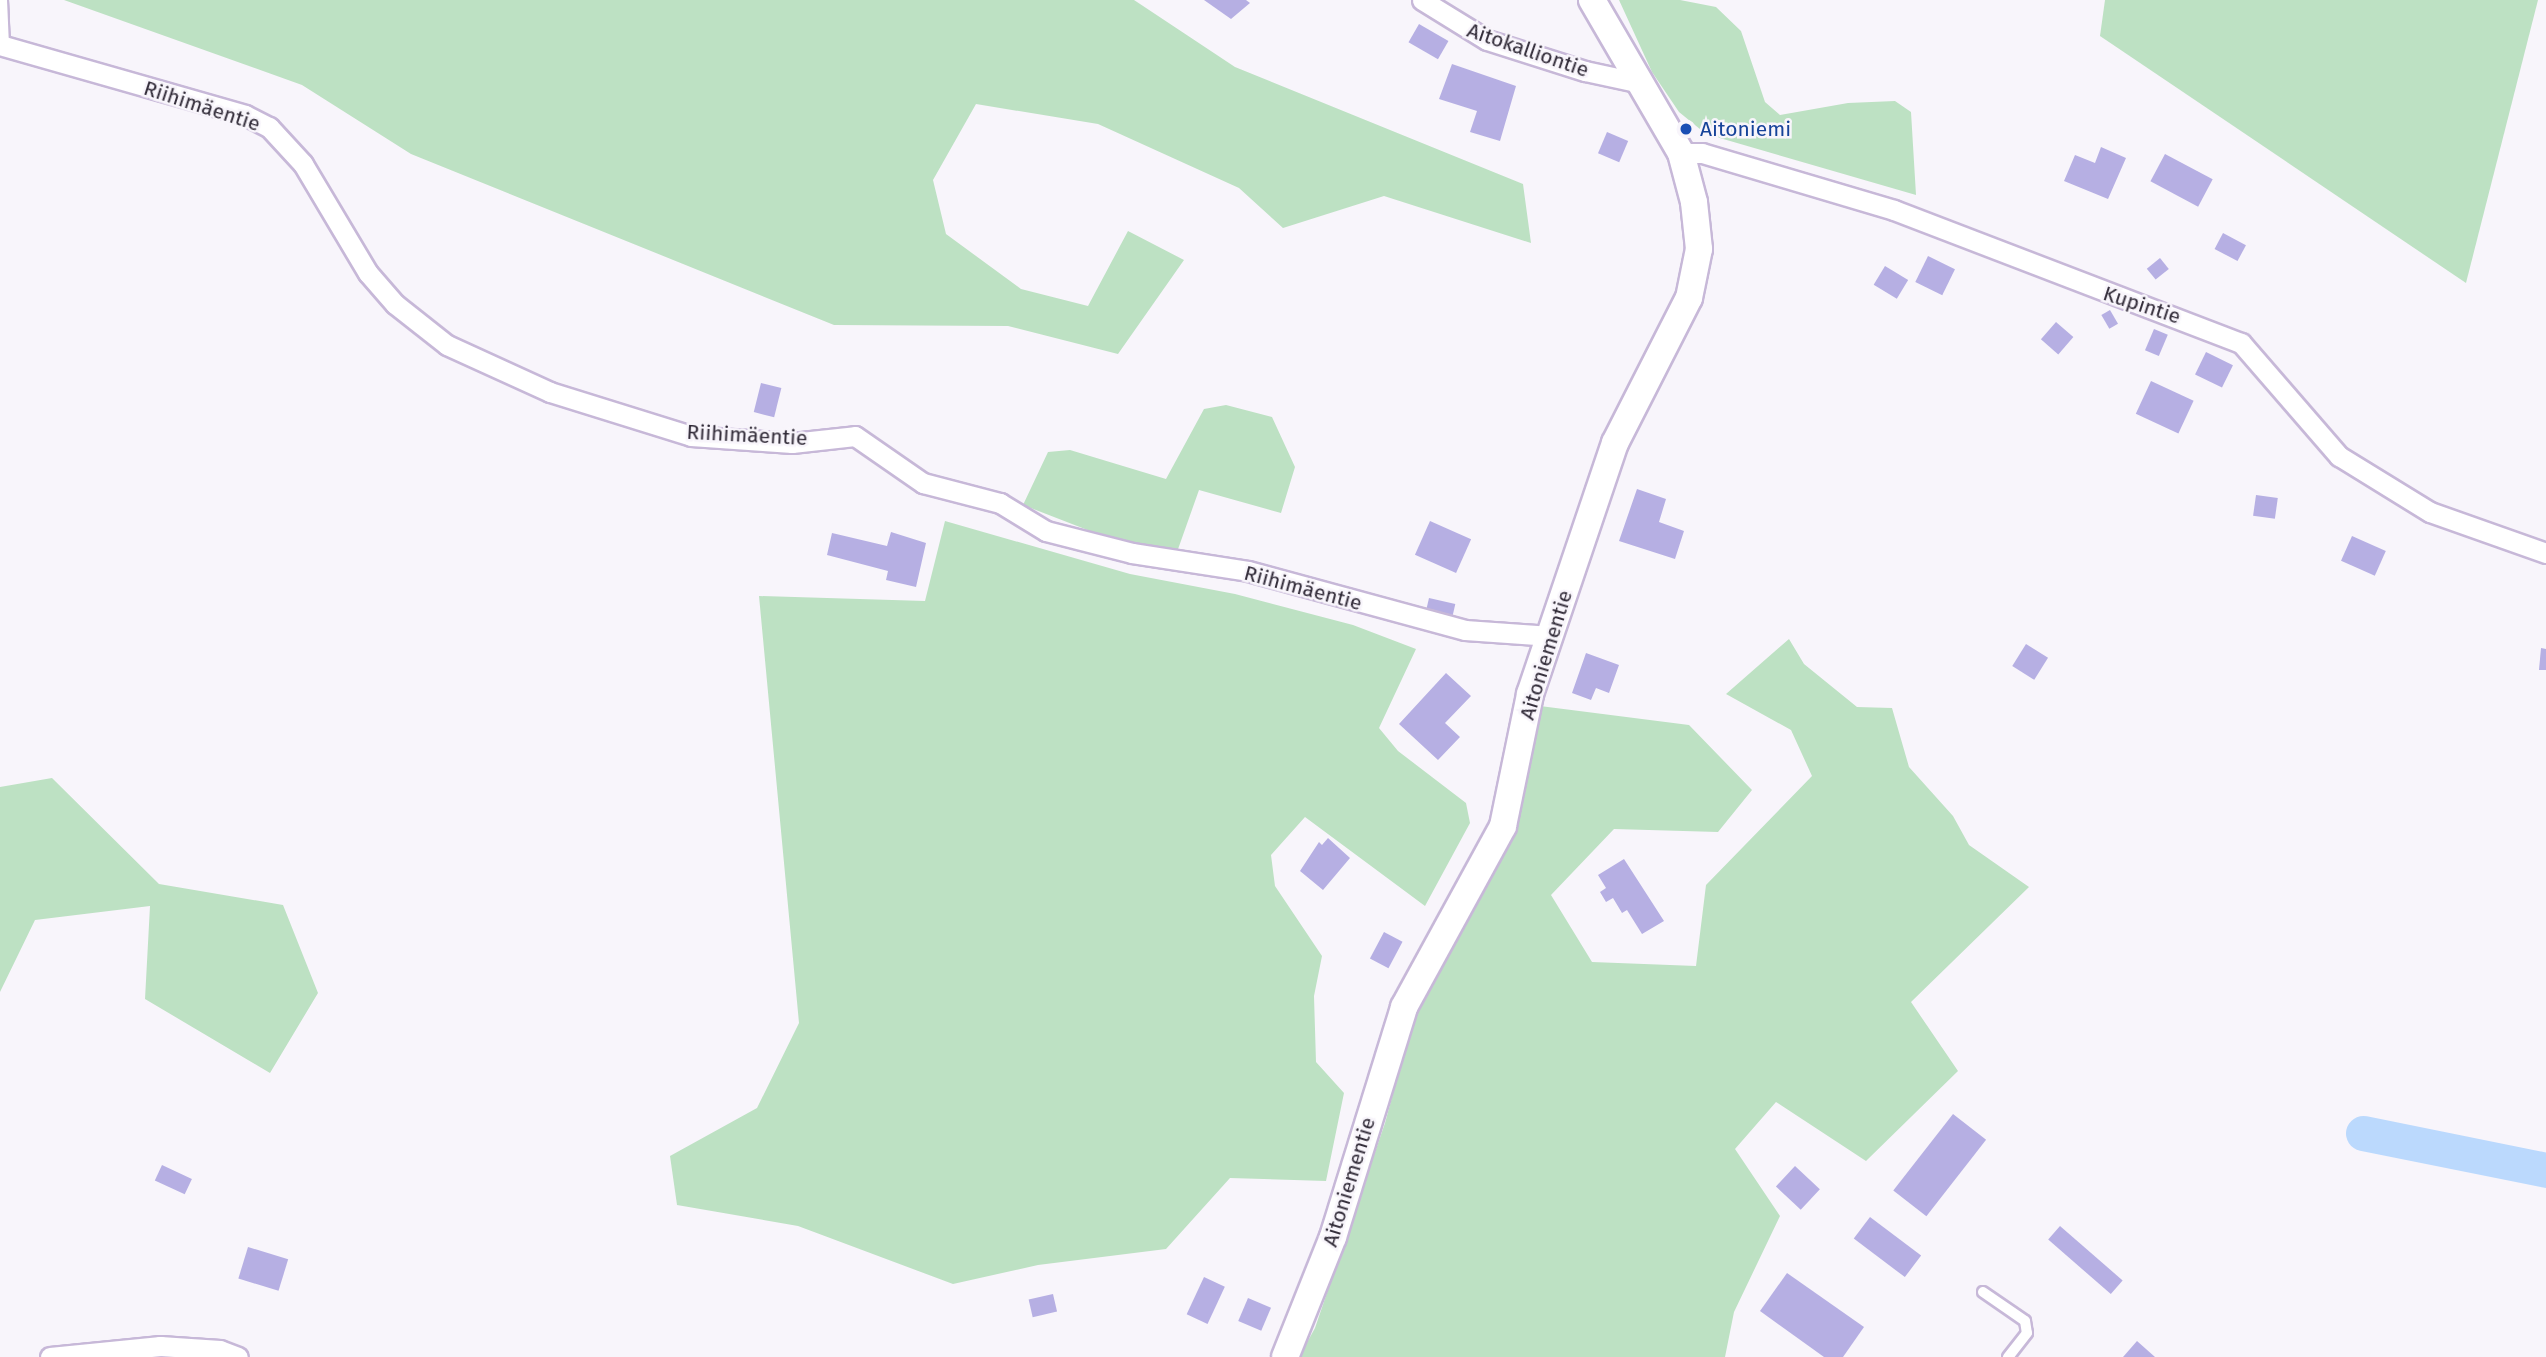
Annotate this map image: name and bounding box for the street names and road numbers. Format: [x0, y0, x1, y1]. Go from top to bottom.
street label: Aitokalliontie [1464, 17, 1592, 83]
street label: Riihimäentie [141, 75, 263, 137]
street label: Kupintie [2100, 281, 2184, 329]
street label: Riihimäentie [686, 419, 808, 451]
street label: Riihimäentie [1241, 560, 1365, 616]
street label: Aitoniementie [1514, 587, 1578, 723]
street label: Aitoniementie [1317, 1114, 1381, 1250]

